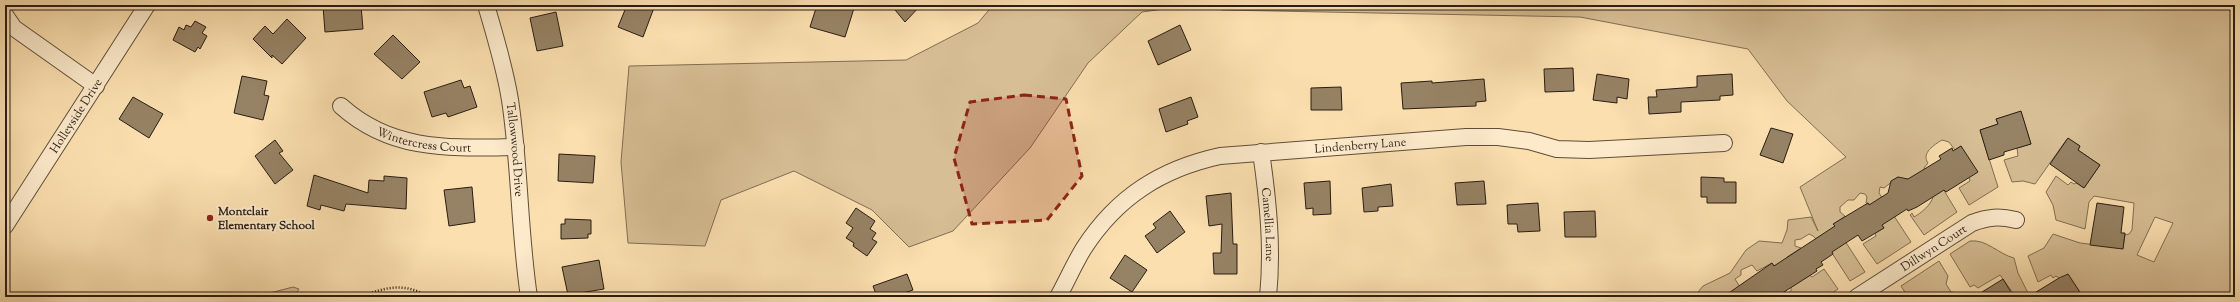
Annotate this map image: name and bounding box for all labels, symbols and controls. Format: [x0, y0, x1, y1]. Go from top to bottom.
street label: Holleyside Drive [46, 75, 108, 157]
street label: Tallowwood Drive [500, 101, 527, 198]
street label: Wintercress Court [373, 123, 471, 158]
street label: Lindenberry Lane [1314, 134, 1407, 159]
street label: Camellia Lane [1256, 187, 1278, 262]
place label: Montclair Elementary School [217, 203, 315, 235]
marker: Montclair Elementary School [205, 213, 215, 223]
street label: Dillwyn Court [1897, 221, 1971, 277]

